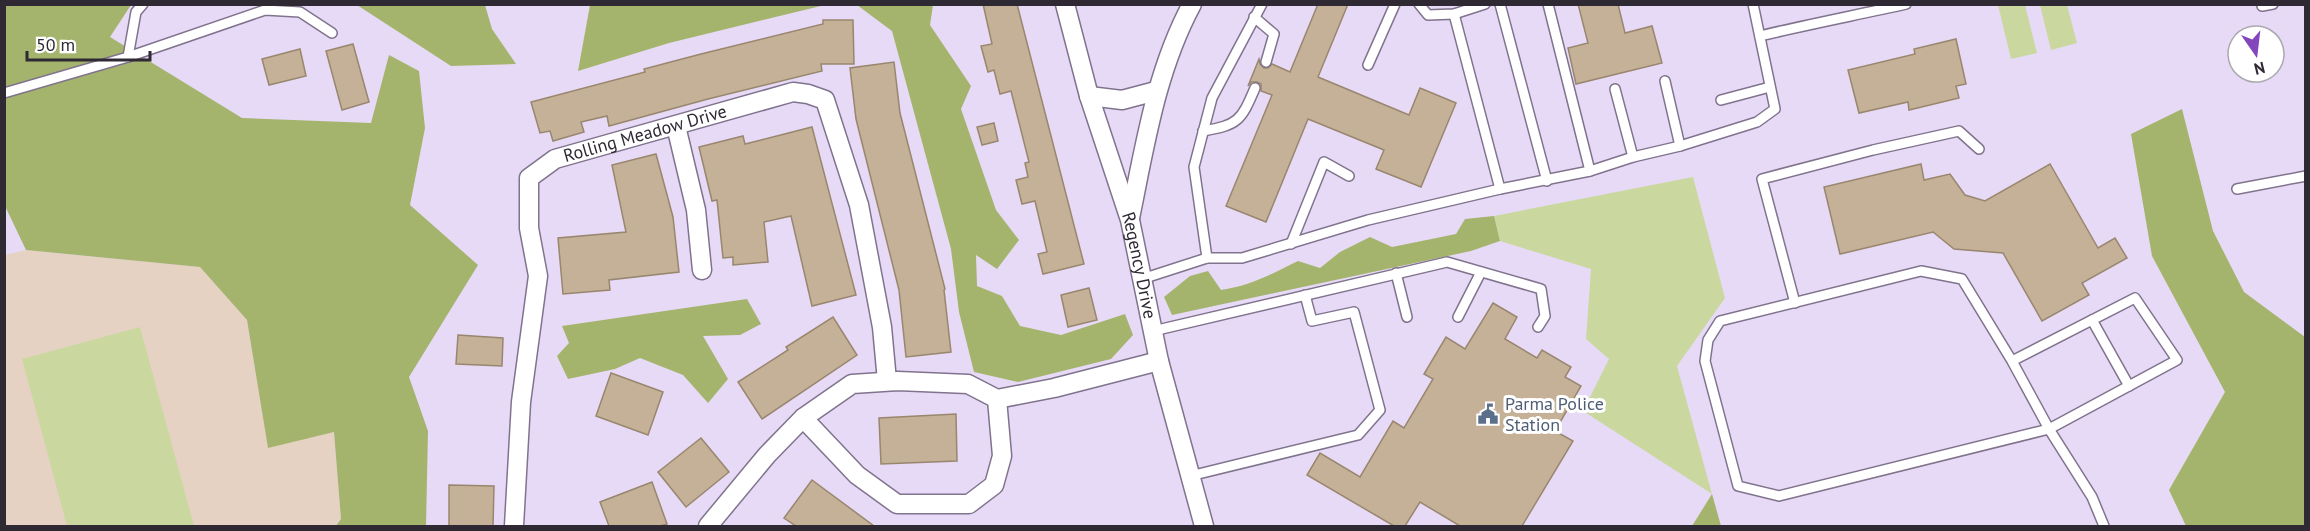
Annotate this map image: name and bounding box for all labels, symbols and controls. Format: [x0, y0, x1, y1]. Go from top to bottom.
scale bar [27, 24, 150, 62]
north arrow [2226, 24, 2286, 84]
text: 50 m [36, 33, 75, 56]
text: N [2252, 58, 2267, 80]
street label: Rolling Meadow Drive [561, 99, 729, 167]
street label: Regency Drive [1117, 209, 1162, 321]
place label: Parma Police Station [1505, 392, 1604, 436]
public building icon: Parma Police Station [1476, 402, 1500, 426]

